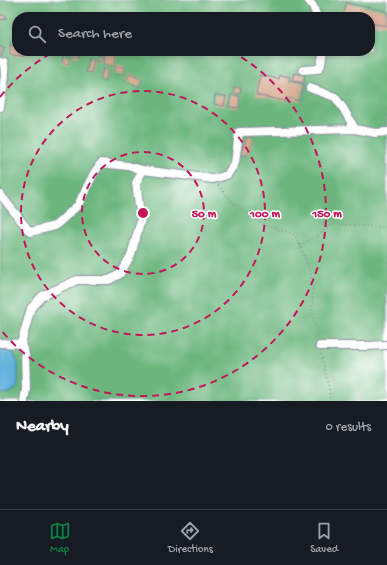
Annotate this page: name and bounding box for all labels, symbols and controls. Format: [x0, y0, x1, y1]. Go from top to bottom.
search box [12, 12, 375, 56]
icon: search [26, 23, 48, 45]
text: Search here [58, 25, 132, 43]
centre of rings [136, 206, 150, 220]
text: 50 m [192, 208, 217, 222]
text: 100 m [249, 208, 280, 222]
text: 150 m [311, 208, 342, 222]
text: Nearby [16, 417, 69, 437]
text: 0 results [325, 420, 371, 435]
tab: Map [49, 520, 71, 556]
tab: Directions [168, 520, 213, 556]
tab: Saved [310, 520, 338, 556]

